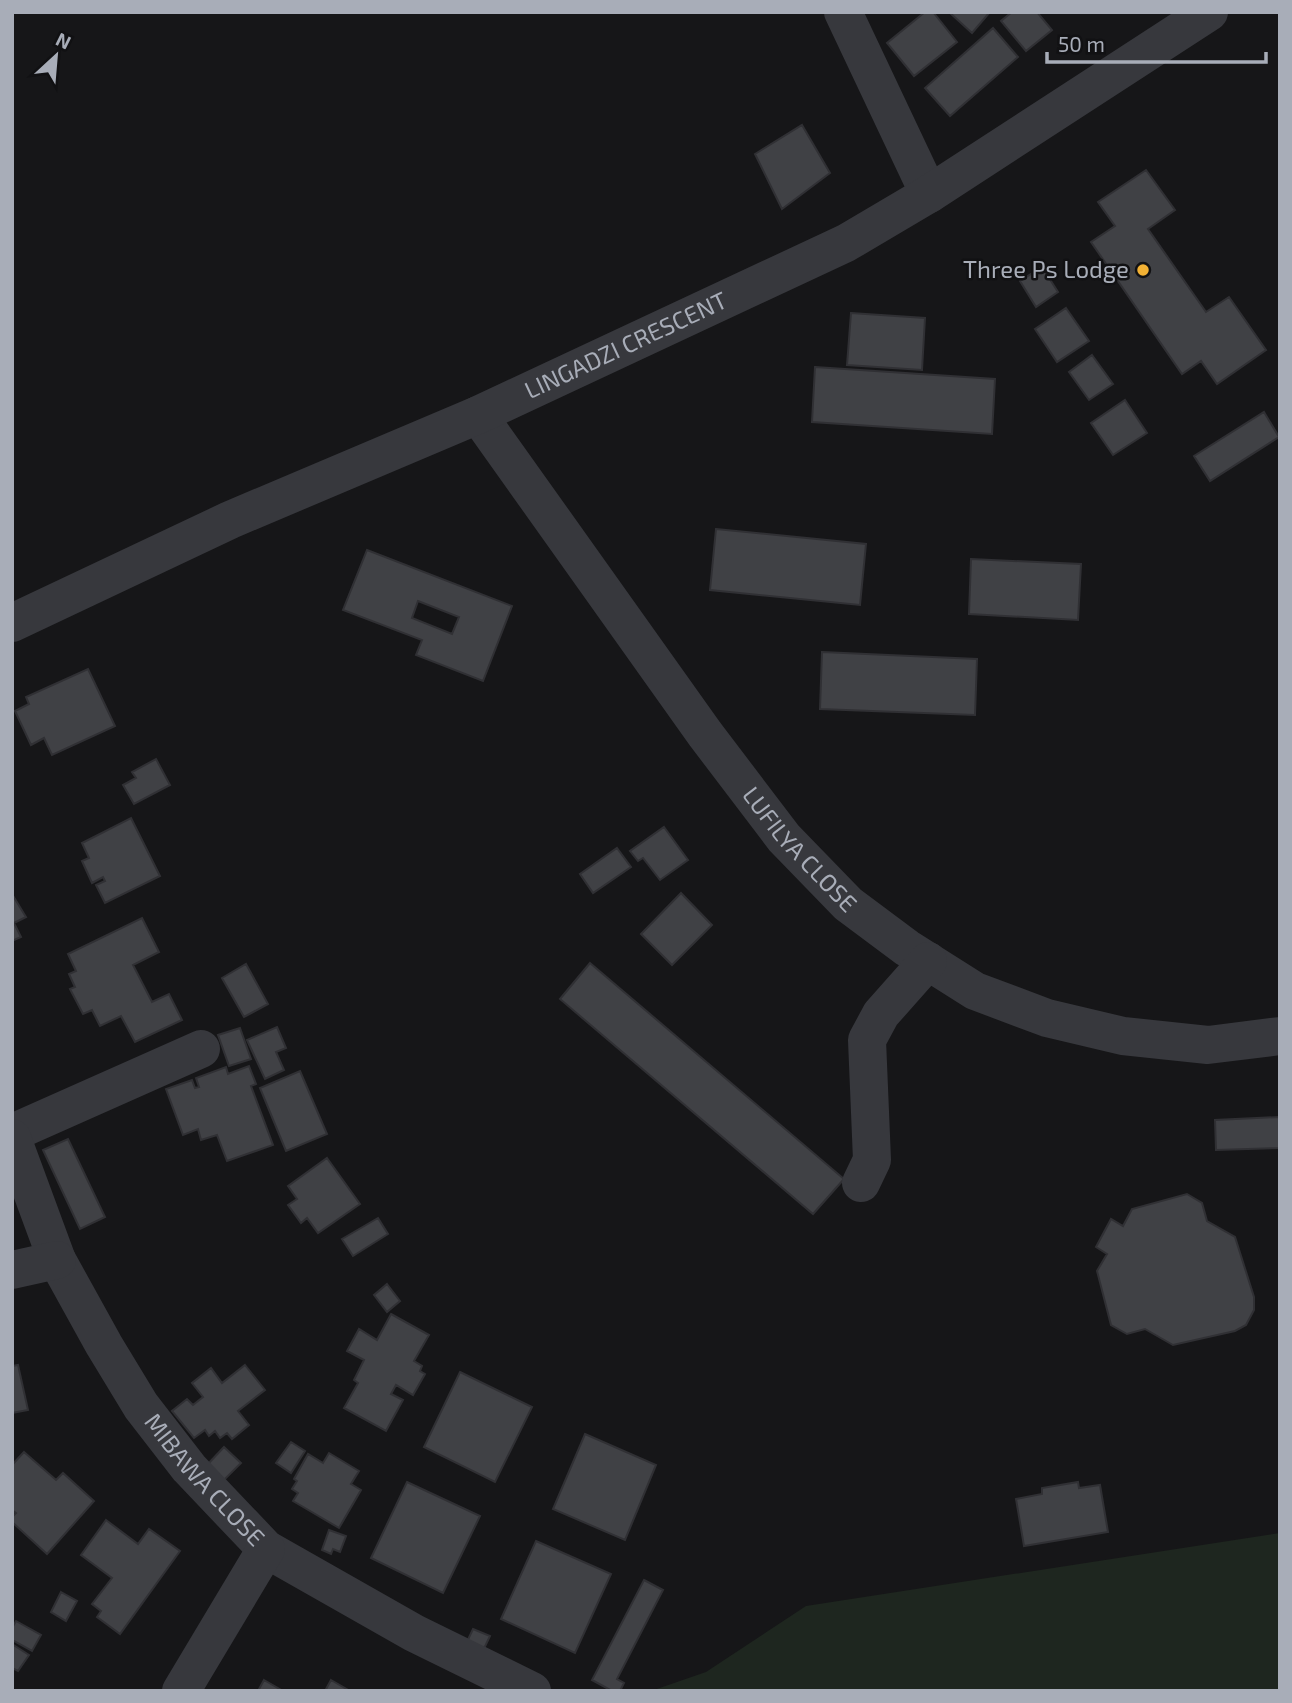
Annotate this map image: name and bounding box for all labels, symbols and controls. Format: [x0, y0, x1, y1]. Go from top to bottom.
north arrow [21, 21, 91, 91]
scale bar [1047, 21, 1266, 65]
text: N [52, 27, 75, 54]
text: 50 m [1058, 31, 1105, 56]
place label: Three Ps Lodge [963, 254, 1129, 283]
marker: Three Ps Lodge [1135, 262, 1151, 278]
street label: LINGADZI CRESCENT [520, 285, 731, 404]
street label: LUFILYA CLOSE [737, 780, 864, 917]
street label: MIBAWA CLOSE [139, 1407, 271, 1551]

